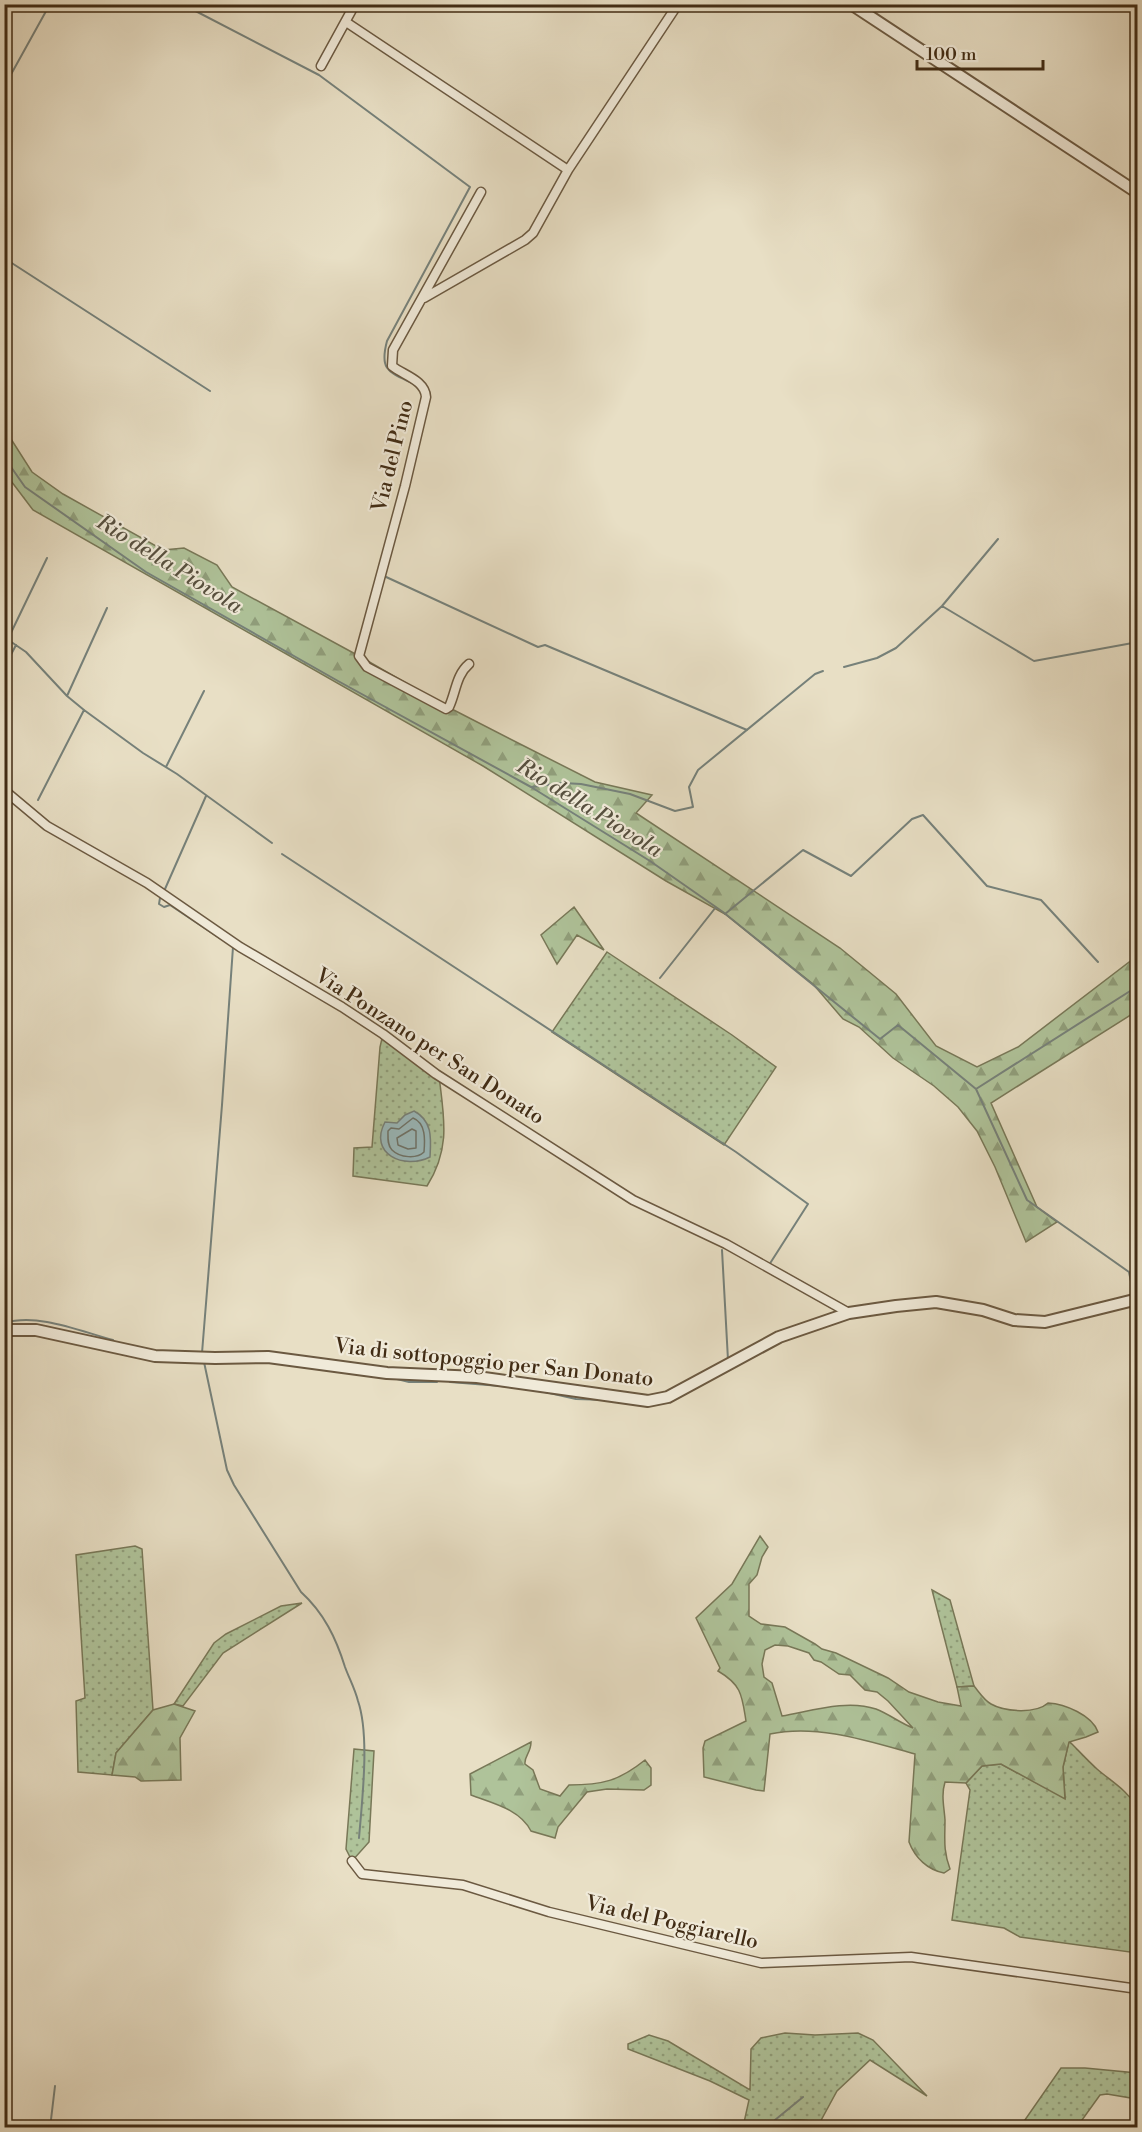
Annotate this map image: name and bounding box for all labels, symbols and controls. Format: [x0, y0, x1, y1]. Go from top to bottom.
scale bar [917, 33, 1043, 71]
text: 100 m [926, 43, 977, 66]
street label: Via del Pino [366, 398, 419, 516]
water label: Rio della Piovola [91, 508, 248, 620]
water label: Rio della Piovola [511, 752, 668, 864]
street label: Via Ponzano per San Donato [309, 962, 549, 1131]
street label: Via di sottopoggio per San Donato [332, 1333, 655, 1393]
street label: Via del Poggiarello [582, 1890, 761, 1956]

